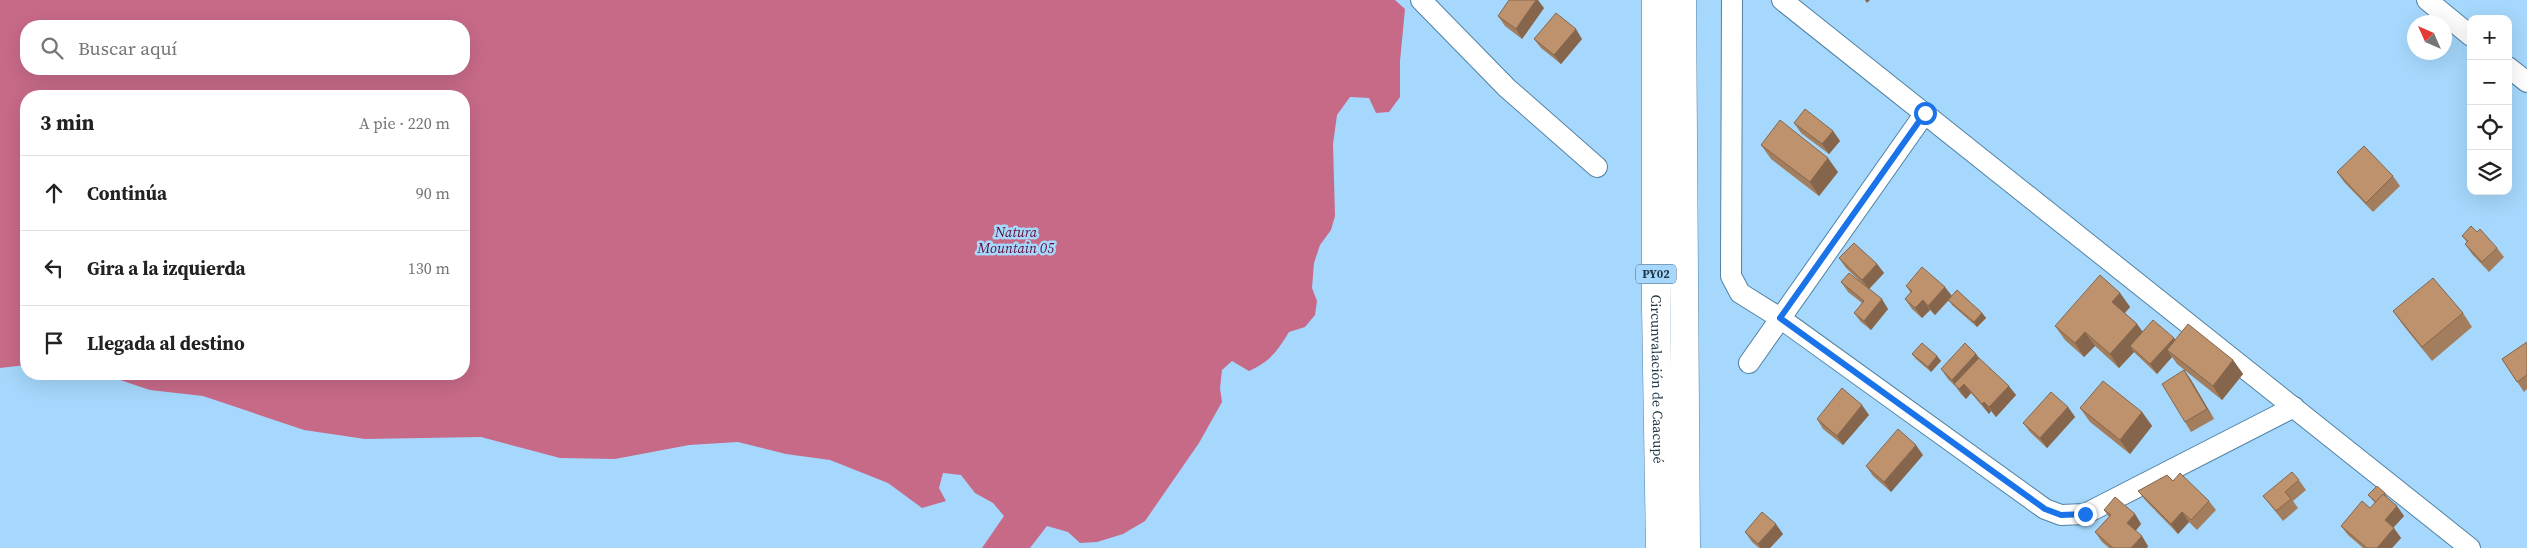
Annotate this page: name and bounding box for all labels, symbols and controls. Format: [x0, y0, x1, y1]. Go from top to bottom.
north arrow [2407, 15, 2452, 60]
map controls [2467, 15, 2512, 195]
button: + [2467, 15, 2512, 60]
search box [20, 20, 470, 75]
icon: search [38, 34, 66, 62]
text: Buscar aquí [78, 35, 177, 61]
button: − [2467, 60, 2512, 105]
route start [1914, 102, 1937, 125]
button: locate [2467, 105, 2512, 150]
text: 3 min [40, 108, 95, 137]
text: A pie · 220 m [359, 112, 450, 134]
button: layers [2467, 150, 2512, 195]
icon: ahead [40, 179, 68, 207]
text: Continúa [87, 180, 167, 206]
text: 90 m [416, 182, 450, 204]
park label: Natura Mountain 05 [977, 222, 1055, 258]
icon: left [40, 254, 68, 282]
text: Gira a la izquierda [87, 255, 246, 281]
text: 130 m [408, 257, 450, 279]
road number: PY02 [1636, 264, 1676, 284]
street label: Circunvalación de Caacupé [1646, 294, 1669, 464]
icon: arrive [40, 329, 68, 357]
text: Llegada al destino [87, 330, 245, 356]
route end [2074, 503, 2097, 526]

